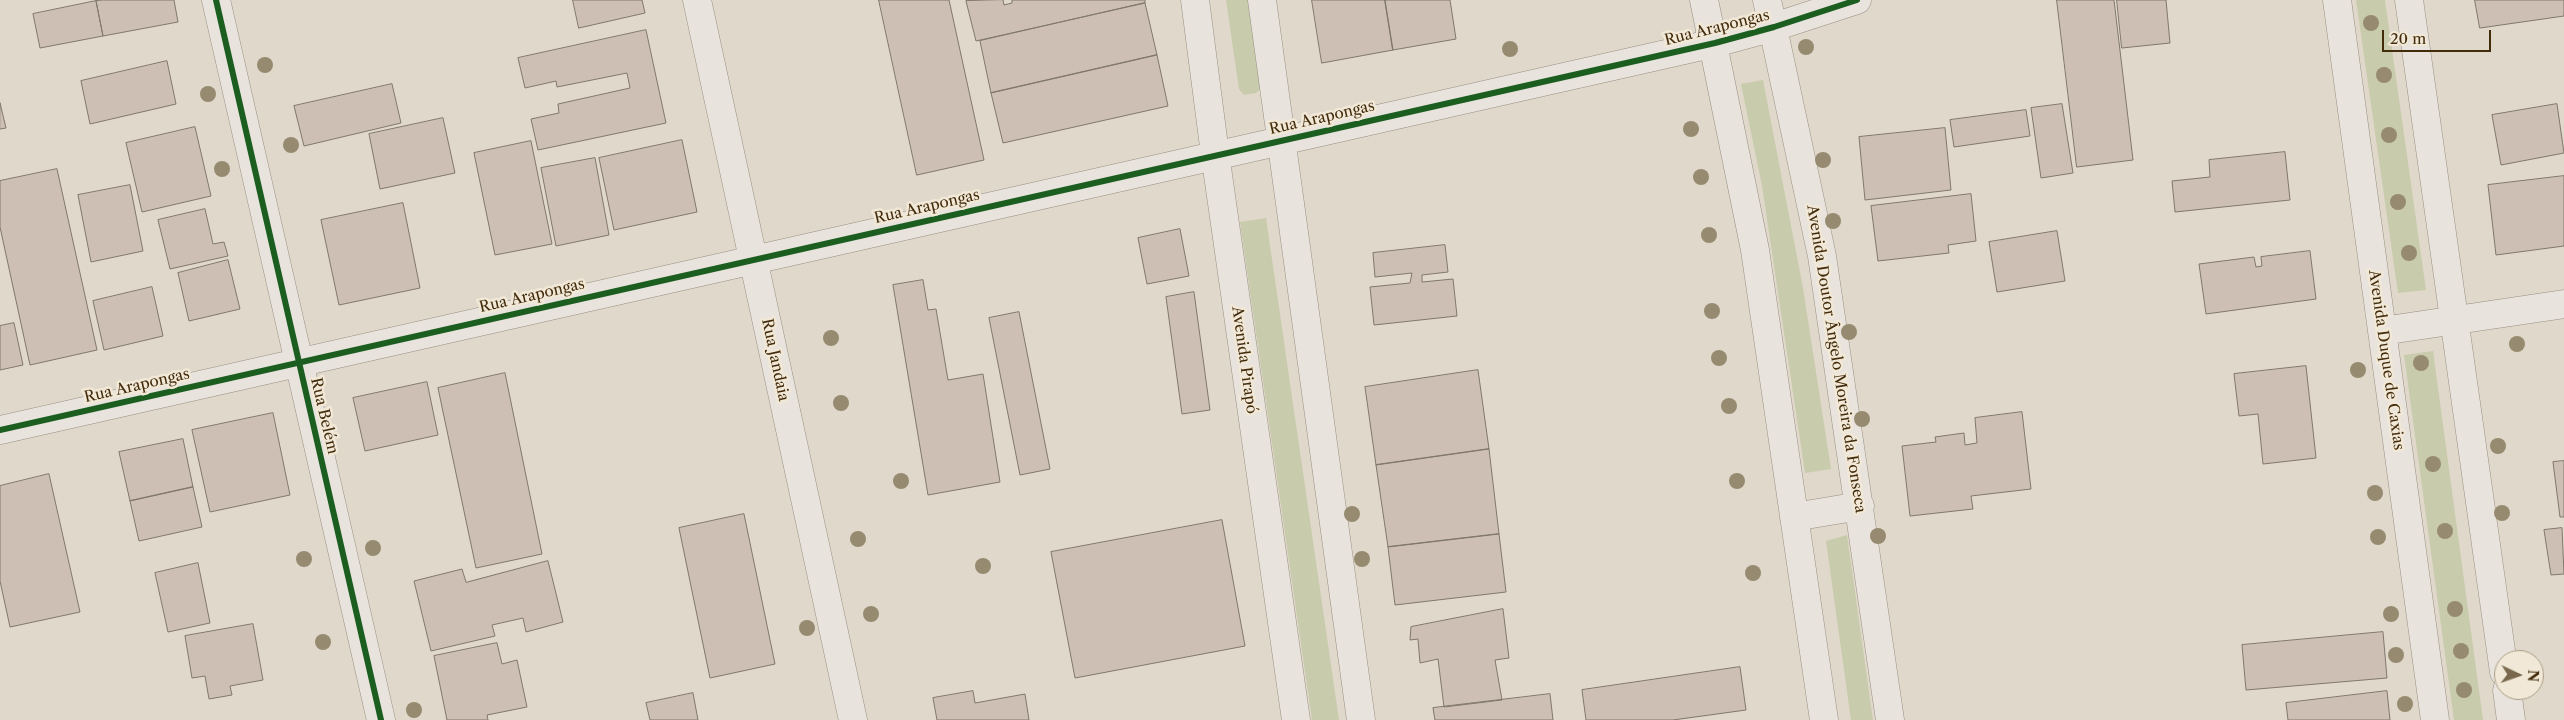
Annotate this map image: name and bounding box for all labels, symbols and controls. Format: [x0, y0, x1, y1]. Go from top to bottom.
street label: Rua Arapongas [1663, 6, 1771, 50]
scale bar [2384, 20, 2493, 52]
text: 20 m [2390, 29, 2426, 48]
street label: Rua Arapongas [1268, 97, 1376, 139]
street label: Rua Arapongas [873, 186, 981, 228]
street label: Avenida Doutor Ângelo Moreira da Fonseca [1803, 204, 1869, 514]
street label: Avenida Duque de Caxias [2364, 269, 2408, 451]
street label: Rua Arapongas [478, 275, 586, 317]
street label: Avenida Pirapó [1228, 305, 1260, 415]
street label: Rua Jandaia [757, 317, 793, 403]
street label: Rua Arapongas [83, 365, 191, 407]
street label: Rua Belém [306, 376, 342, 456]
north arrow [2494, 650, 2544, 700]
text: N [2524, 669, 2542, 682]

